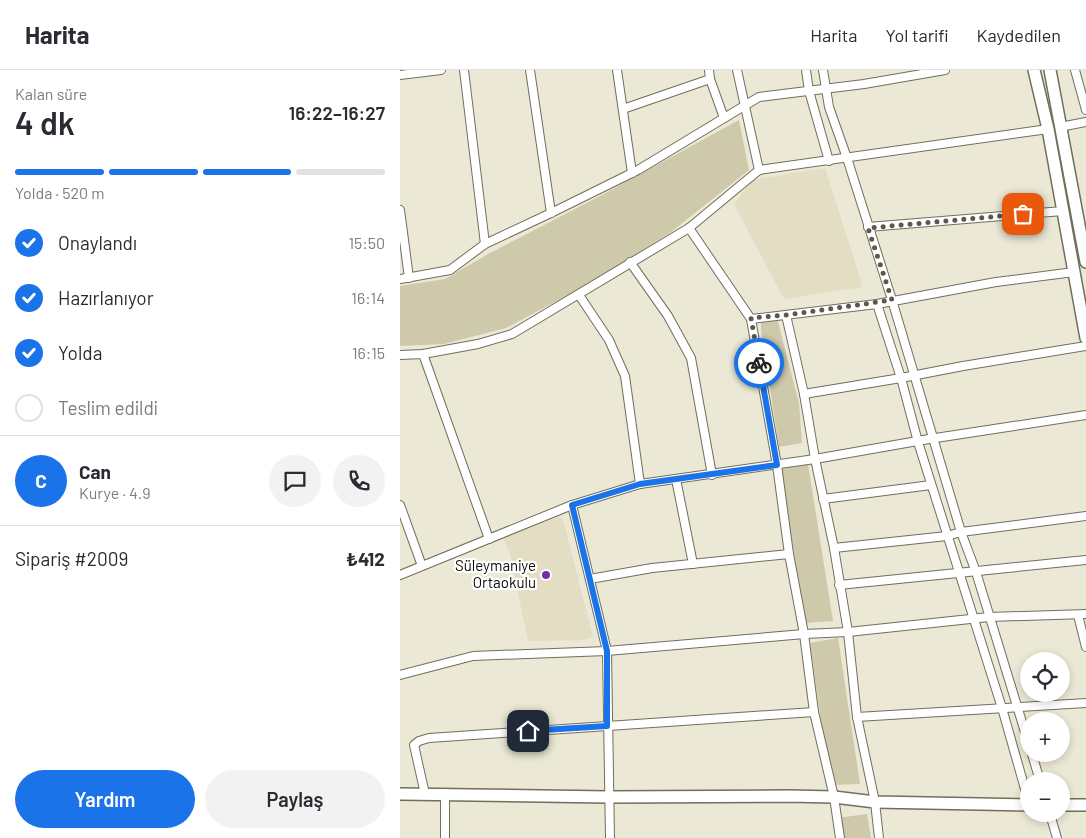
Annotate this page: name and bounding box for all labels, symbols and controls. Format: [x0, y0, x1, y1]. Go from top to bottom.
text: Harita [25, 20, 89, 49]
text: Harita [810, 24, 857, 46]
text: Yol tarifi [885, 24, 948, 46]
text: Kaydedilen [976, 24, 1061, 46]
text: Kalan süre [15, 84, 87, 103]
text: 16:22–16:27 [288, 101, 385, 124]
text: 4 dk [15, 103, 75, 141]
text: Yolda · 520 m [15, 183, 104, 202]
pin [1002, 193, 1044, 235]
icon: bag [1009, 200, 1037, 228]
icon: check [15, 229, 43, 257]
text: Onaylandı [58, 231, 137, 254]
text: 15:50 [348, 233, 385, 252]
icon: check [15, 284, 43, 312]
text: Hazırlanıyor [58, 286, 154, 309]
text: 16:14 [351, 288, 385, 307]
courier [734, 338, 784, 388]
icon: check [15, 339, 43, 367]
text: Yolda [58, 341, 102, 364]
text: 16:15 [352, 343, 385, 362]
icon: bike [745, 349, 773, 377]
text: Teslim edildi [58, 396, 158, 419]
button: chat [269, 455, 321, 507]
button: phone [333, 455, 385, 507]
text: Can [79, 460, 111, 483]
text: C [35, 469, 47, 492]
text: Kurye · 4.9 [79, 483, 151, 502]
text: Sipariş #2009 [15, 547, 128, 570]
text: ₺412 [346, 547, 385, 570]
place label: Süleymaniye Ortaokulu [455, 556, 536, 591]
marker: Süleymaniye Ortaokulu [540, 569, 552, 581]
map controls [1020, 652, 1070, 822]
button: locate [1020, 652, 1070, 702]
pin [507, 710, 549, 752]
button: + [1020, 712, 1070, 762]
icon: home [514, 717, 542, 745]
button: Yardım [15, 770, 195, 828]
button: Paylaş [205, 770, 385, 828]
button: − [1020, 772, 1070, 822]

